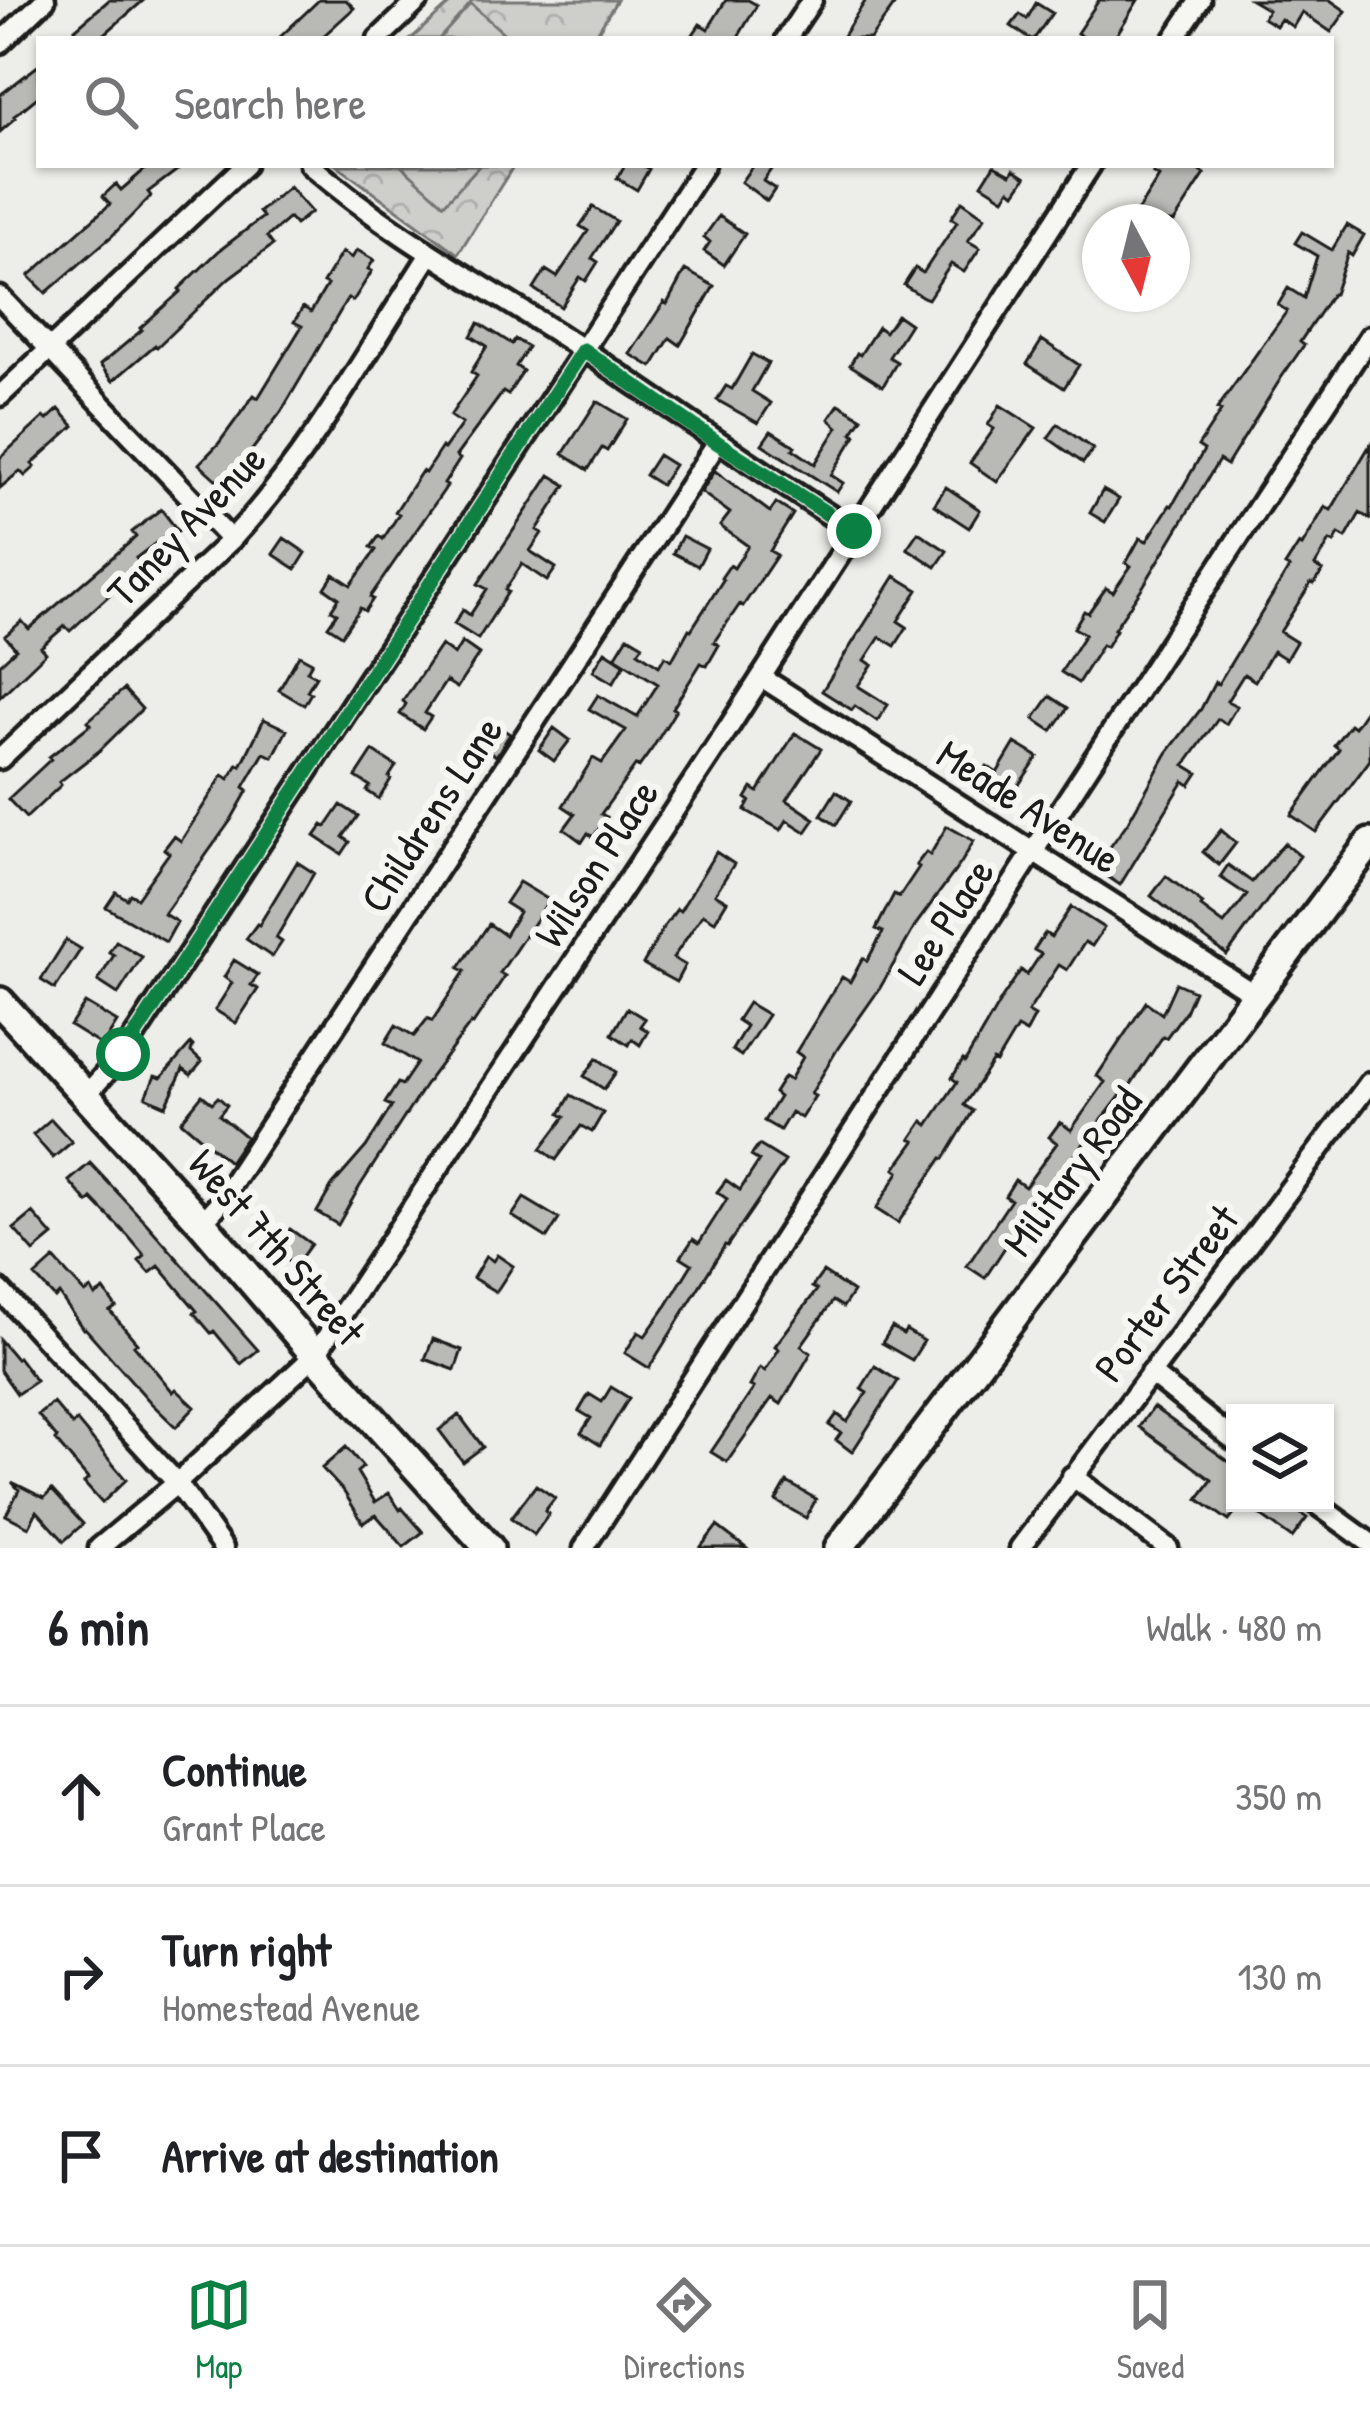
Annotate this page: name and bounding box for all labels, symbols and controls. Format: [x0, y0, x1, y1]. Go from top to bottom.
search box [36, 36, 1334, 168]
icon: search [78, 69, 144, 135]
text: Search here [174, 72, 366, 133]
north arrow [1082, 204, 1190, 312]
street label: Taney Avenue [94, 431, 278, 618]
route end [827, 504, 881, 558]
street label: Childrens Lane [346, 705, 515, 923]
street label: Meade Avenue [927, 725, 1132, 886]
street label: Wilson Place [520, 768, 671, 958]
street label: Lee Place [883, 847, 1006, 995]
route start [96, 1027, 150, 1081]
street label: Military Road [989, 1074, 1154, 1267]
street label: West 7th Street [176, 1136, 379, 1358]
street label: Porter Street [1080, 1192, 1251, 1393]
map controls [1226, 1404, 1334, 1512]
button: layers [1226, 1404, 1334, 1512]
text: 6 min [48, 1592, 149, 1661]
text: Walk · 480 m [1146, 1600, 1322, 1653]
text: Continue [162, 1739, 307, 1800]
icon: ahead [48, 1763, 114, 1829]
text: 350 m [1235, 1769, 1322, 1822]
text: Grant Place [162, 1800, 326, 1853]
text: Turn right [162, 1919, 331, 1980]
icon: right [48, 1943, 114, 2009]
text: 130 m [1237, 1949, 1322, 2002]
text: Homestead Avenue [162, 1980, 420, 2033]
icon: arrive [48, 2123, 114, 2189]
text: Arrive at destination [162, 2125, 499, 2186]
tab: Map [186, 2272, 252, 2388]
tab: Directions [624, 2272, 745, 2388]
tab: Saved [1117, 2272, 1184, 2388]

